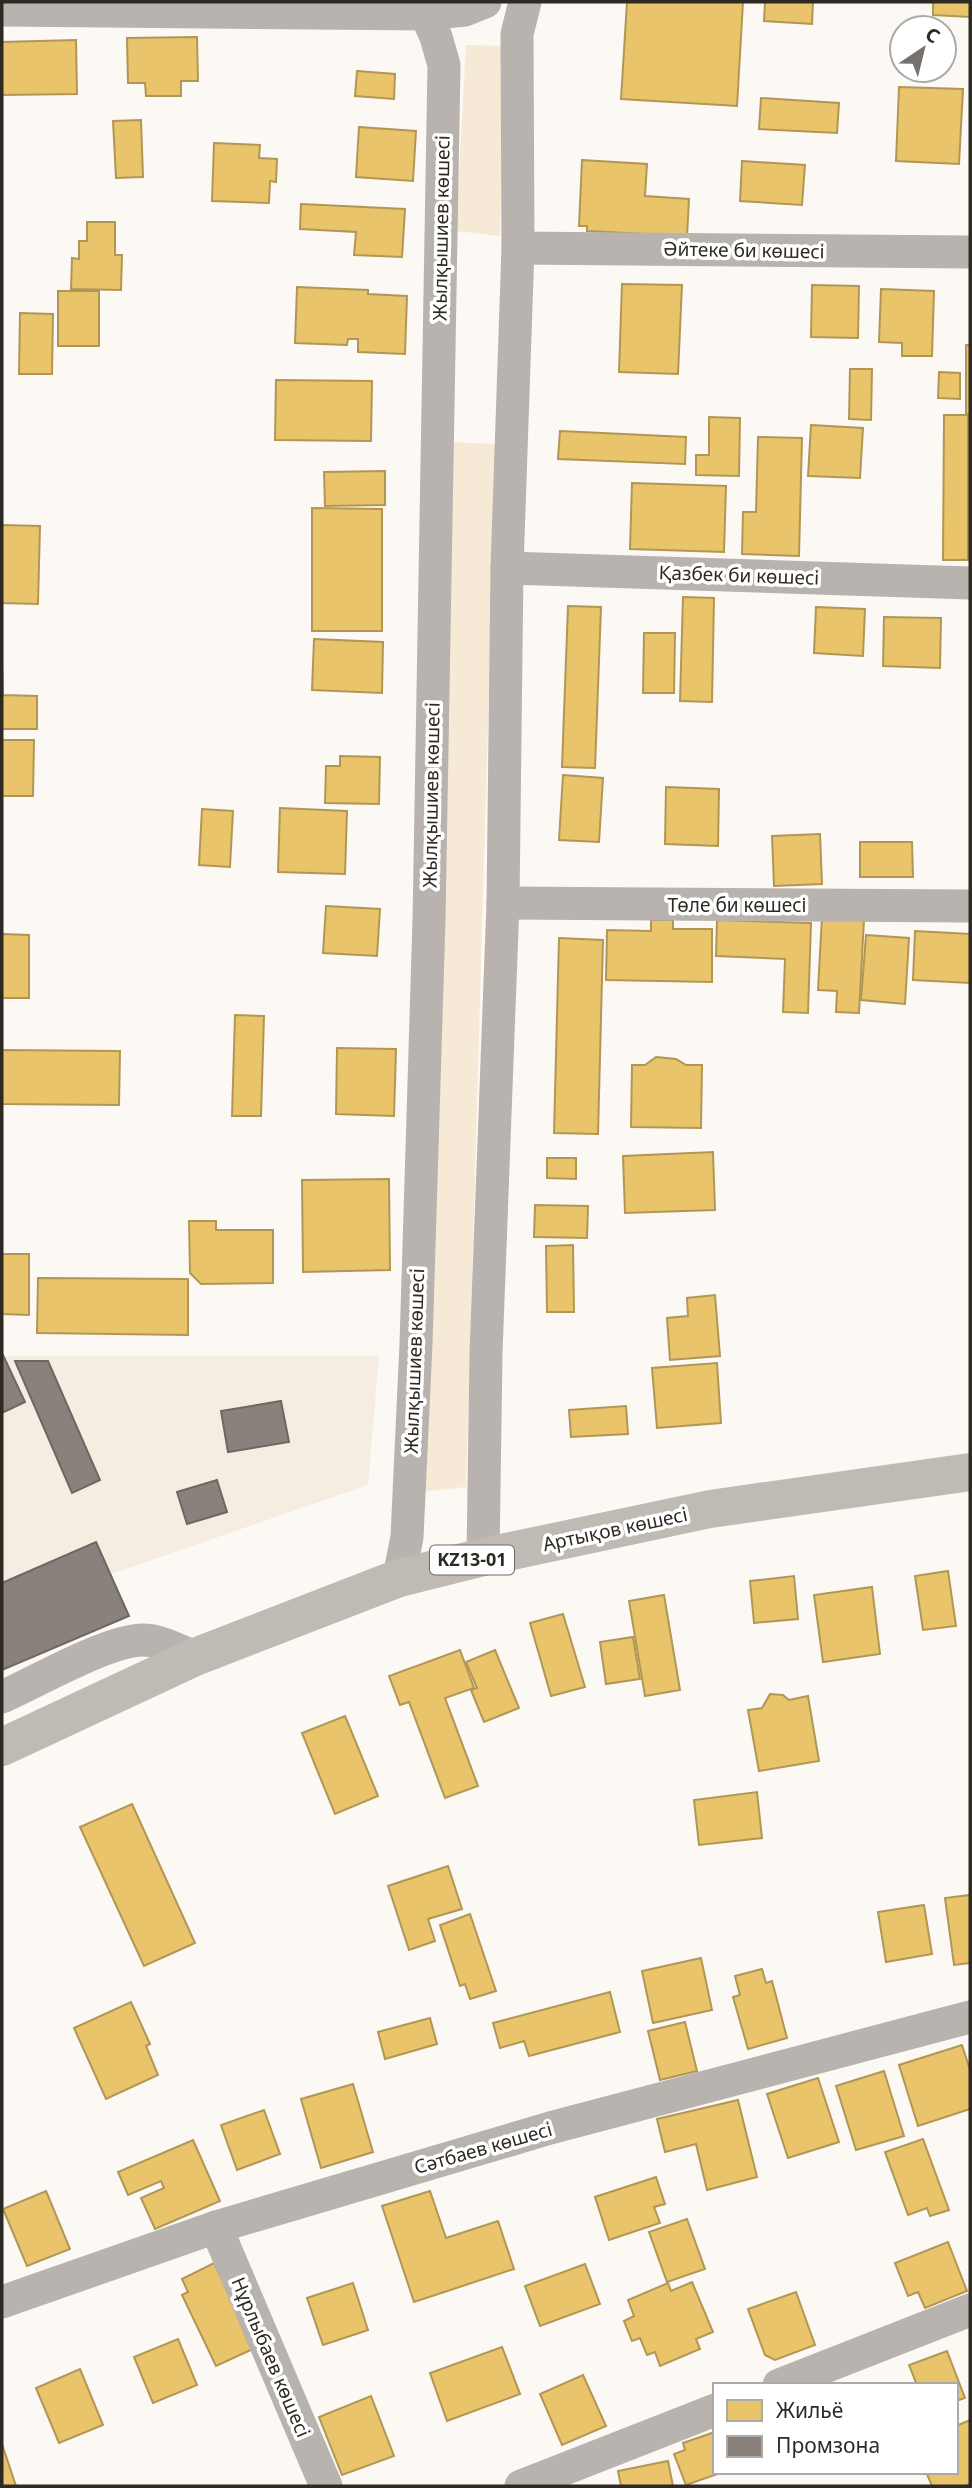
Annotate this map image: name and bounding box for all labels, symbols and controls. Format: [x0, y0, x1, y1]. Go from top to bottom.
north arrow [888, 14, 958, 84]
text: С [920, 21, 945, 49]
street label: Жылқышиев көшесі [426, 135, 456, 321]
street label: Әйтеке би көшесі [663, 236, 825, 264]
street label: Қазбек би көшесі [658, 559, 820, 591]
street label: Жылқышиев көшесі [416, 702, 446, 888]
street label: Төле би көшесі [668, 892, 806, 918]
street label: Жылқышиев көшесі [398, 1268, 430, 1454]
street label: Артықов көшесі [540, 1501, 690, 1557]
road number: KZ13-01 [430, 1546, 514, 1574]
street label: Сәтбаев көшесі [411, 2116, 555, 2180]
street label: Нұрлыбаев көшесі [225, 2273, 317, 2441]
legend [713, 2383, 958, 2474]
text: Жильё [776, 2396, 843, 2424]
text: Промзона [776, 2431, 880, 2459]

